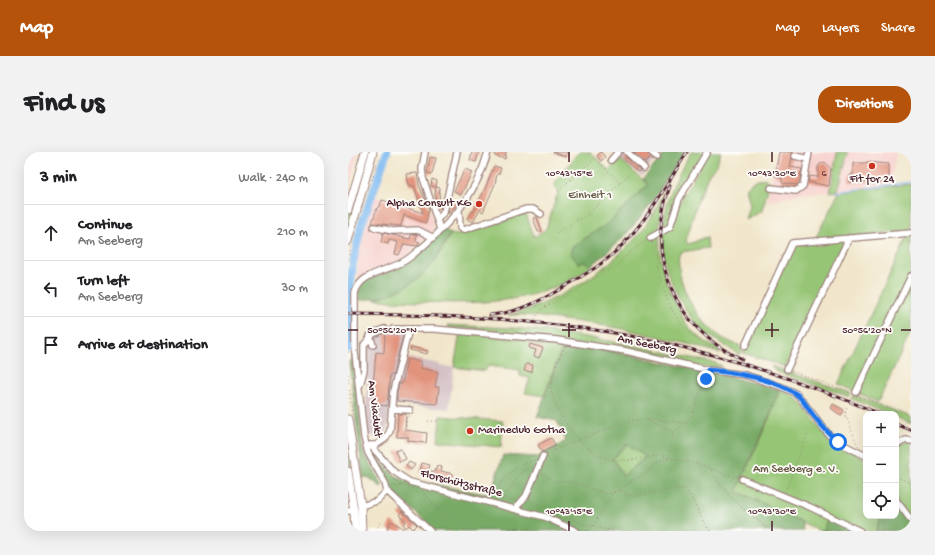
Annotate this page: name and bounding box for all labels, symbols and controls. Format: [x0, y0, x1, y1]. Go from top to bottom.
text: Map [20, 17, 53, 40]
text: Map [776, 20, 800, 37]
text: Layers [822, 20, 859, 37]
text: Share [881, 20, 915, 37]
button: Directions [818, 86, 911, 123]
text: Find us [24, 88, 104, 121]
marker: Fit for 24 [867, 161, 877, 171]
text: 3 min [40, 168, 77, 188]
text: 10°43'15"E [545, 168, 593, 180]
text: 10°43'30"E [747, 168, 797, 180]
house number: 6 [821, 168, 827, 180]
text: Walk · 240 m [239, 171, 308, 186]
place label: Fit for 24 [848, 173, 895, 187]
park label: Einheit 1 [568, 189, 612, 203]
place label: Alpha Consult KG [386, 197, 471, 211]
marker: Alpha Consult KG [474, 199, 484, 209]
text: Continue [78, 216, 132, 234]
icon: ahead [40, 222, 62, 244]
text: 210 m [277, 225, 308, 240]
text: Am Seeberg [78, 234, 143, 249]
text: Turn left [78, 272, 129, 290]
icon: left [40, 278, 62, 300]
text: 30 m [282, 281, 308, 296]
text: Am Seeberg [78, 290, 143, 305]
text: 50°56'20"N [367, 325, 417, 337]
text: 50°56'20"N [842, 325, 892, 337]
street label: Am Seeberg [616, 332, 678, 358]
icon: arrive [40, 334, 62, 356]
text: Arrive at destination [78, 336, 208, 354]
route end [697, 370, 715, 388]
street label: Am Viadukt [364, 380, 385, 439]
map controls [863, 411, 899, 519]
button: + [863, 411, 899, 447]
place label: Marineclub Gotha [478, 424, 565, 438]
marker: Marineclub Gotha [465, 426, 475, 436]
route start [829, 433, 847, 451]
button: − [863, 447, 899, 483]
park label: Am Seeberg e. V. [753, 463, 839, 477]
street label: Florschützstraße [418, 467, 504, 501]
button: locate [863, 483, 899, 519]
text: 10°43'15"E [545, 506, 593, 518]
text: 10°43'30"E [747, 506, 797, 518]

